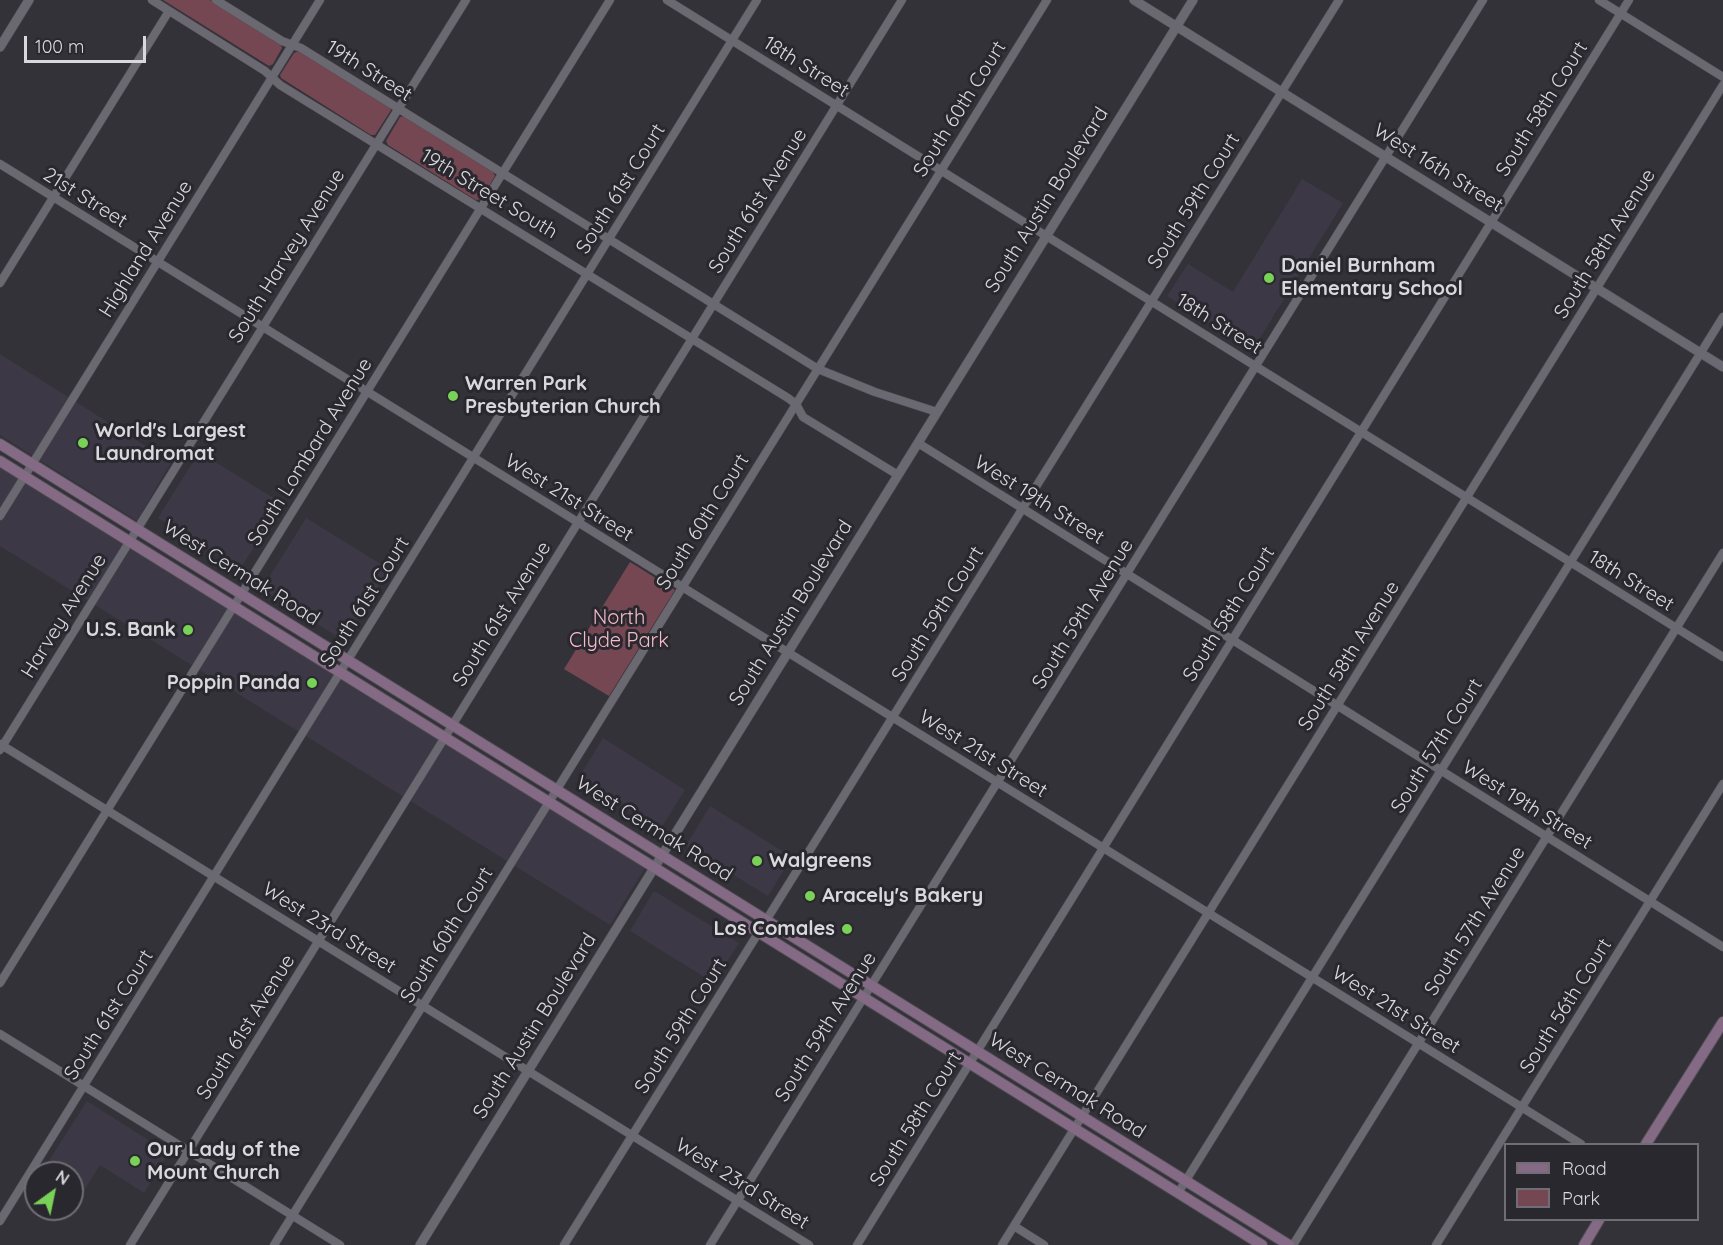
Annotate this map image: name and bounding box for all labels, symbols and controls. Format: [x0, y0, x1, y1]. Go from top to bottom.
scale bar [27, 24, 148, 62]
street label: 18th Street [759, 31, 853, 103]
text: 100 m [35, 35, 84, 58]
street label: 19th Street [322, 35, 416, 107]
street label: South 60th Court [909, 37, 1011, 181]
street label: South 58th Court [1491, 37, 1593, 181]
street label: South Austin Boulevard [980, 103, 1114, 297]
street label: South 61st Court [571, 119, 671, 259]
street label: West 16th Street [1369, 119, 1507, 217]
street label: South 61st Avenue [704, 124, 812, 278]
street label: South 59th Court [1143, 129, 1245, 273]
street label: 19th Street South [416, 144, 562, 244]
street label: 21st Street [38, 163, 132, 233]
street label: South Harvey Avenue [224, 165, 350, 347]
street label: South 58th Avenue [1549, 165, 1661, 323]
street label: Highland Avenue [94, 176, 198, 322]
place label: Daniel Burnham Elementary School [1281, 254, 1463, 301]
marker: Daniel Burnham Elementary School [1262, 271, 1276, 285]
street label: 18th Street [1172, 288, 1266, 360]
street label: South Lombard Avenue [242, 354, 378, 550]
place label: Warren Park Presbyterian Church [465, 372, 661, 419]
marker: Warren Park Presbyterian Church [446, 389, 460, 403]
place label: World's Largest Laundromat [95, 419, 246, 466]
marker: World's Largest Laundromat [76, 436, 90, 450]
street label: West 21st Street [500, 449, 638, 547]
street label: South 60th Court [652, 450, 754, 594]
street label: West 19th Street [970, 450, 1108, 550]
street label: West Cermak Road [158, 515, 324, 631]
street label: South Austin Boulevard [724, 516, 858, 710]
street label: South 61st Court [315, 532, 415, 672]
street label: South 59th Avenue [1027, 535, 1139, 693]
street label: South 61st Avenue [448, 537, 556, 691]
street label: South 59th Court [887, 542, 989, 686]
street label: South 58th Court [1178, 542, 1280, 686]
street label: 18th Street [1584, 545, 1678, 617]
street label: Harvey Avenue [16, 549, 112, 683]
street label: South 58th Avenue [1293, 577, 1405, 735]
park label: North Clyde Park [569, 606, 669, 653]
place label: U.S. Bank [85, 618, 176, 642]
marker: U.S. Bank [181, 623, 195, 637]
place label: Poppin Panda [167, 671, 300, 695]
street label: South 57th Court [1386, 674, 1488, 818]
marker: Poppin Panda [305, 676, 319, 690]
street label: West 21st Street [914, 705, 1052, 803]
street label: West 19th Street [1458, 755, 1596, 855]
street label: West Cermak Road [571, 771, 737, 887]
street label: South 57th Avenue [1419, 842, 1531, 1000]
place label: Walgreens [769, 849, 872, 873]
marker: Walgreens [750, 854, 764, 868]
street label: South 60th Court [396, 863, 498, 1007]
street label: West 23rd Street [258, 877, 400, 979]
place label: Aracely's Bakery [822, 884, 983, 908]
marker: Aracely's Bakery [803, 889, 817, 903]
place label: Los Comales [713, 917, 835, 941]
marker: Los Comales [840, 922, 854, 936]
street label: South Austin Boulevard [468, 929, 602, 1123]
street label: South 56th Court [1515, 934, 1617, 1078]
street label: South 61st Court [59, 945, 159, 1085]
street label: South 59th Avenue [770, 948, 882, 1106]
street label: South 61st Avenue [192, 950, 300, 1104]
street label: South 59th Court [630, 954, 732, 1098]
street label: West 21st Street [1327, 961, 1465, 1059]
street label: West Cermak Road [984, 1028, 1150, 1144]
street label: South 58th Court [865, 1047, 967, 1191]
street label: West 23rd Street [671, 1133, 813, 1235]
place label: Our Lady of the Mount Church [147, 1138, 300, 1185]
legend [1504, 1143, 1699, 1221]
marker: Our Lady of the Mount Church [128, 1154, 142, 1168]
text: Road [1562, 1157, 1607, 1180]
north arrow [24, 1161, 84, 1221]
text: N [52, 1166, 73, 1189]
text: Park [1562, 1187, 1600, 1210]

